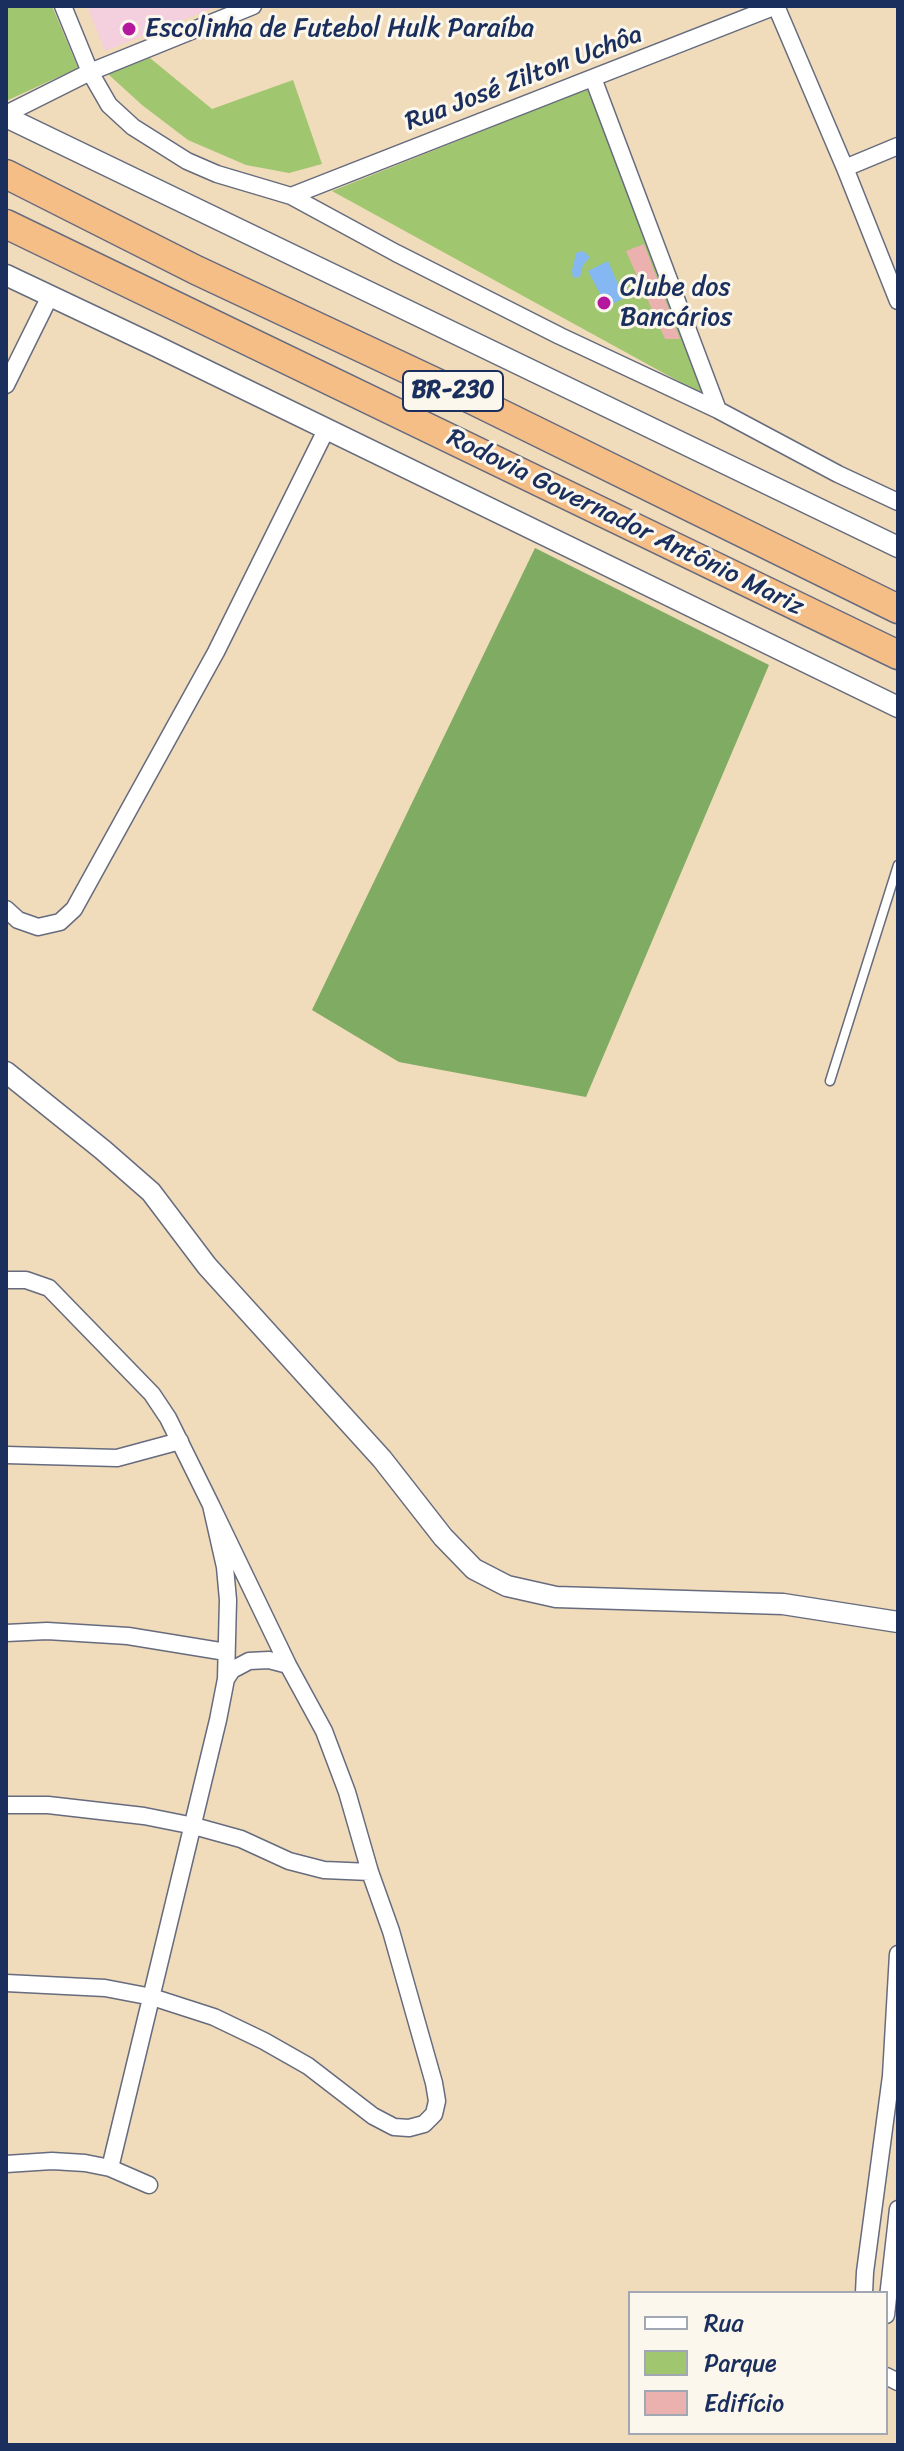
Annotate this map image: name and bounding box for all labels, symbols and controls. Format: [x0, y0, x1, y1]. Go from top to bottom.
place label: Escolinha de Futebol Hulk Paraíba [145, 13, 534, 45]
street label: Rua José Zilton Uchôa [401, 19, 647, 139]
marker: Escolinha de Futebol Hulk Paraíba [120, 20, 138, 38]
place label: Clube dos Bancários [620, 272, 732, 334]
marker: Clube dos Bancários [595, 294, 613, 312]
road number: BR-230 [403, 371, 503, 411]
street label: Rodovia Governador Antônio Mariz [441, 423, 809, 623]
legend [628, 2291, 888, 2435]
text: Rua [704, 2302, 743, 2344]
text: Parque [704, 2342, 777, 2384]
text: Edifício [704, 2382, 784, 2424]

